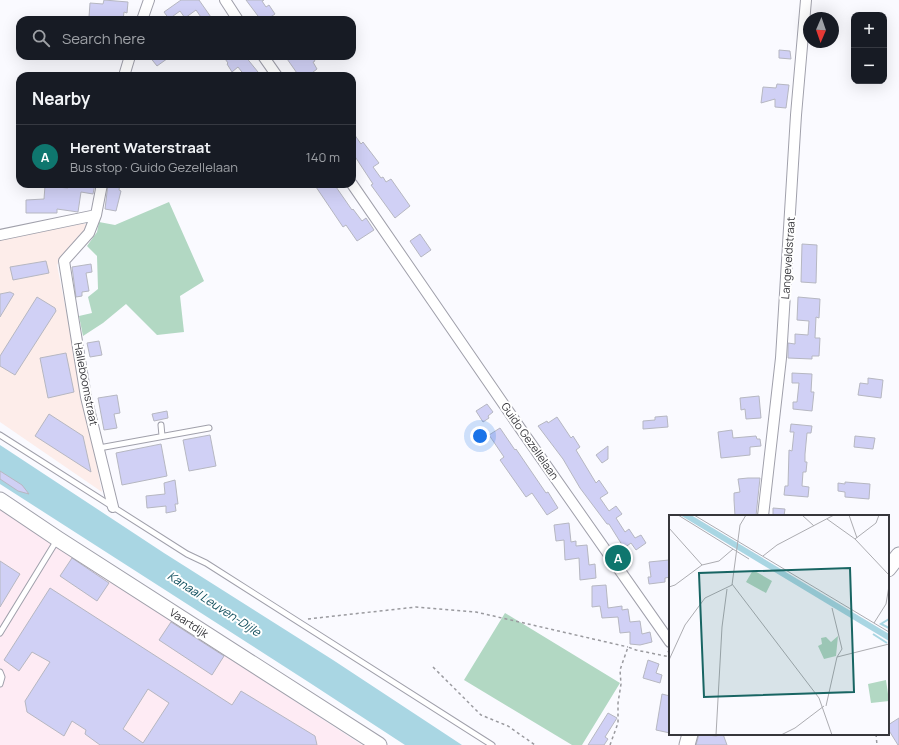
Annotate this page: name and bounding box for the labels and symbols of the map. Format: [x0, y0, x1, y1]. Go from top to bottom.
north arrow [803, 12, 839, 48]
street label: Langeveldstraat [777, 216, 798, 300]
street label: Halleboomstraat [71, 341, 102, 427]
street label: Guido Gezellelaan [498, 399, 563, 482]
your location [470, 426, 490, 446]
inset map [669, 515, 889, 735]
pin: A [605, 543, 631, 573]
water label: Kanaal Leuven-Dijle [164, 567, 265, 641]
street label: Vaartdijk [167, 604, 212, 641]

